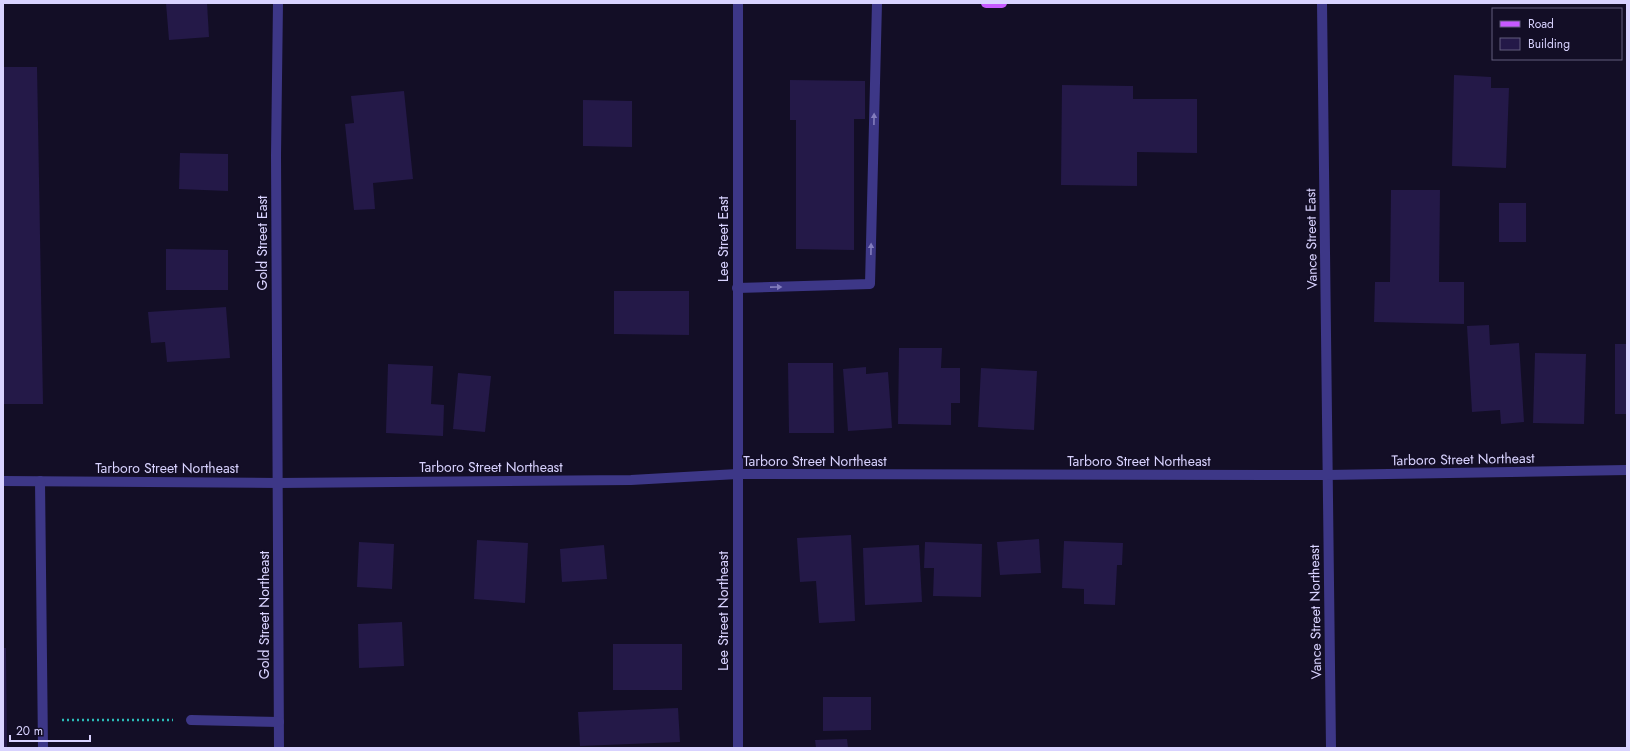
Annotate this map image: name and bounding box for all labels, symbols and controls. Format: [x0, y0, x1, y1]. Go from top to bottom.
legend [1492, 8, 1622, 60]
text: Road [1528, 15, 1554, 33]
text: Building [1528, 35, 1570, 53]
one-way arrow [871, 113, 878, 125]
street label: Vance Street East [1300, 188, 1322, 290]
street label: Gold Street East [252, 195, 272, 290]
street label: Lee Street East [713, 195, 733, 282]
one-way arrow [868, 242, 874, 255]
one-way arrow [770, 284, 783, 290]
street label: Tarboro Street Northeast [1391, 448, 1535, 470]
street label: Tarboro Street Northeast [743, 451, 887, 471]
street label: Tarboro Street Northeast [1067, 451, 1211, 471]
street label: Tarboro Street Northeast [419, 457, 563, 477]
street label: Tarboro Street Northeast [95, 458, 239, 478]
street label: Vance Street Northeast [1304, 544, 1326, 679]
street label: Gold Street Northeast [254, 550, 274, 679]
street label: Lee Street Northeast [713, 551, 733, 671]
scale bar [10, 717, 90, 743]
text: 20 m [16, 722, 43, 740]

